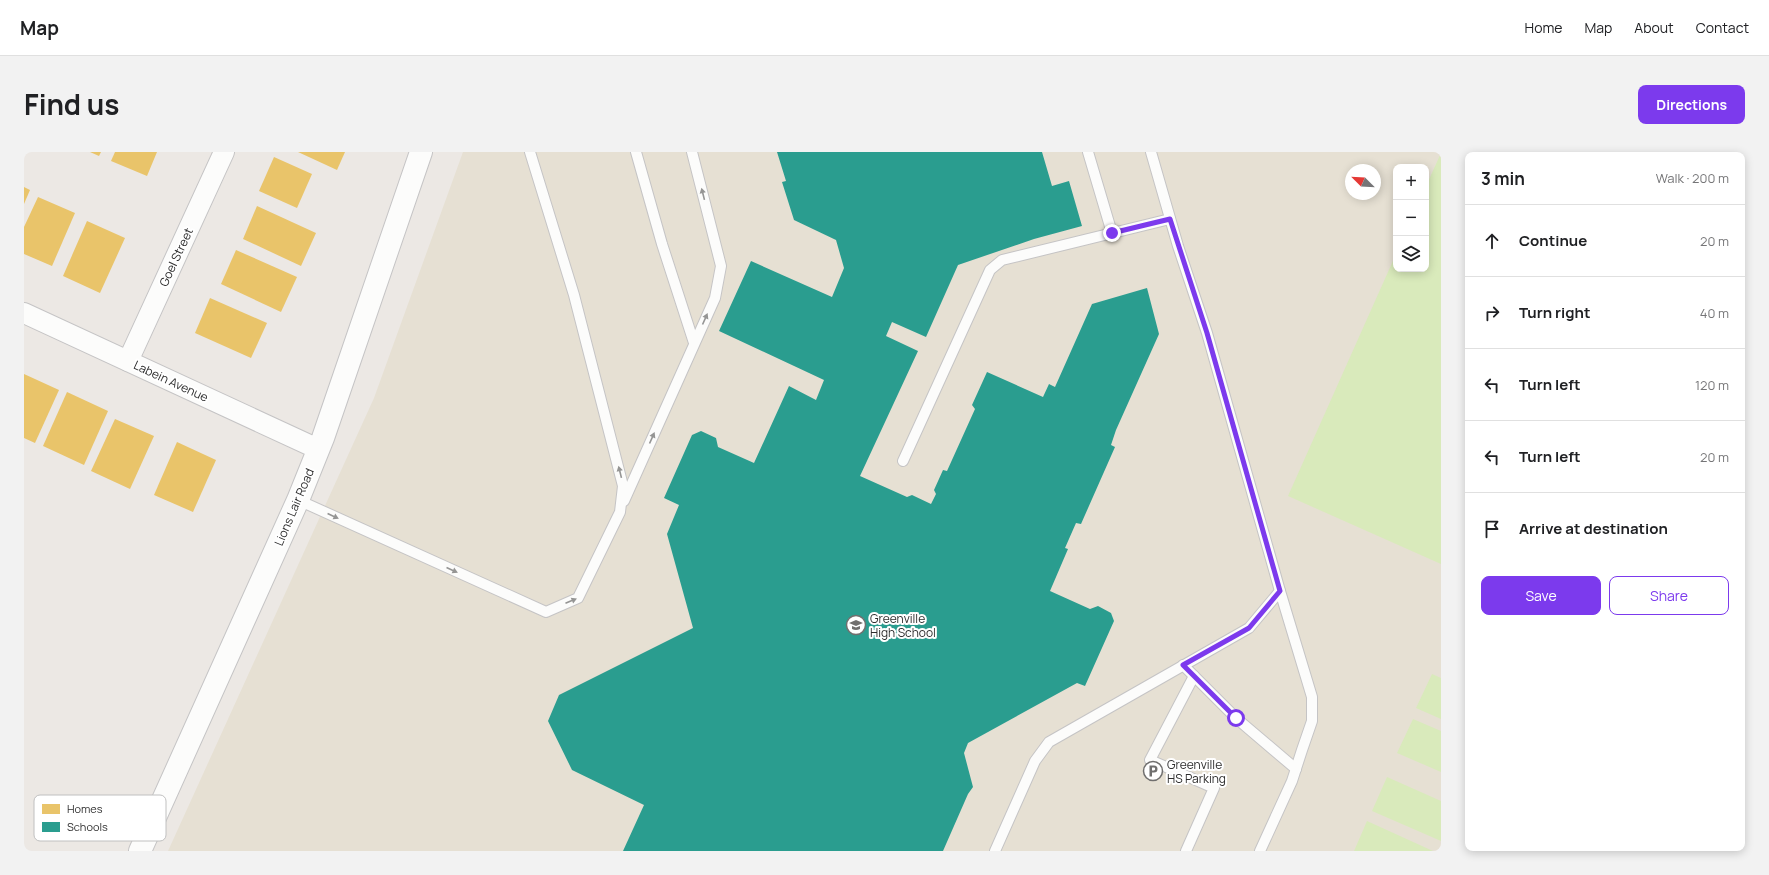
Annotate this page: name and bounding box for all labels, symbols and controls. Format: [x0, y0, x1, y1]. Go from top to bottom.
text: Map [20, 15, 59, 41]
text: Home [1525, 18, 1562, 37]
text: Map [1584, 18, 1612, 37]
text: About [1634, 18, 1674, 37]
text: Contact [1696, 18, 1749, 37]
text: Find us [24, 85, 119, 123]
button: Directions [1638, 85, 1745, 124]
north arrow [1345, 164, 1381, 200]
map controls [1393, 164, 1429, 272]
button: + [1393, 164, 1429, 200]
text: 3 min [1481, 167, 1525, 190]
text: Walk · 200 m [1656, 169, 1729, 187]
one-way arrow [700, 188, 706, 200]
button: − [1393, 200, 1429, 236]
route end [1103, 224, 1121, 242]
street label: Goel Street [155, 225, 197, 289]
icon: ahead [1481, 230, 1503, 252]
text: Continue [1519, 230, 1587, 251]
text: 20 m [1700, 232, 1729, 250]
button: layers [1393, 236, 1429, 272]
icon: right [1481, 302, 1503, 324]
text: Turn right [1519, 302, 1590, 323]
text: 40 m [1700, 304, 1729, 322]
one-way arrow [702, 314, 708, 325]
street label: Labein Avenue [131, 356, 211, 406]
icon: left [1481, 374, 1503, 396]
text: Turn left [1519, 374, 1581, 395]
text: 120 m [1695, 376, 1729, 394]
one-way arrow [650, 432, 656, 444]
icon: left [1481, 446, 1503, 468]
text: Turn left [1519, 446, 1581, 467]
text: 20 m [1700, 448, 1729, 466]
street label: Lions Lair Road [270, 466, 318, 548]
one-way arrow [616, 466, 622, 478]
one-way arrow [328, 513, 339, 519]
icon: arrive [1481, 518, 1503, 540]
text: Arrive at destination [1519, 518, 1668, 539]
one-way arrow [446, 567, 457, 573]
button: Save [1481, 576, 1601, 615]
button: Share [1609, 576, 1729, 615]
one-way arrow [565, 598, 576, 604]
place label: Greenville High School [870, 610, 936, 641]
school or university icon: Greenville High School [845, 614, 867, 636]
route start [1227, 709, 1245, 727]
place label: Greenville HS Parking [1167, 756, 1226, 787]
parking icon: Greenville HS Parking [1142, 760, 1164, 782]
legend [34, 795, 166, 841]
text: Homes [67, 801, 103, 816]
text: Schools [67, 819, 108, 834]

